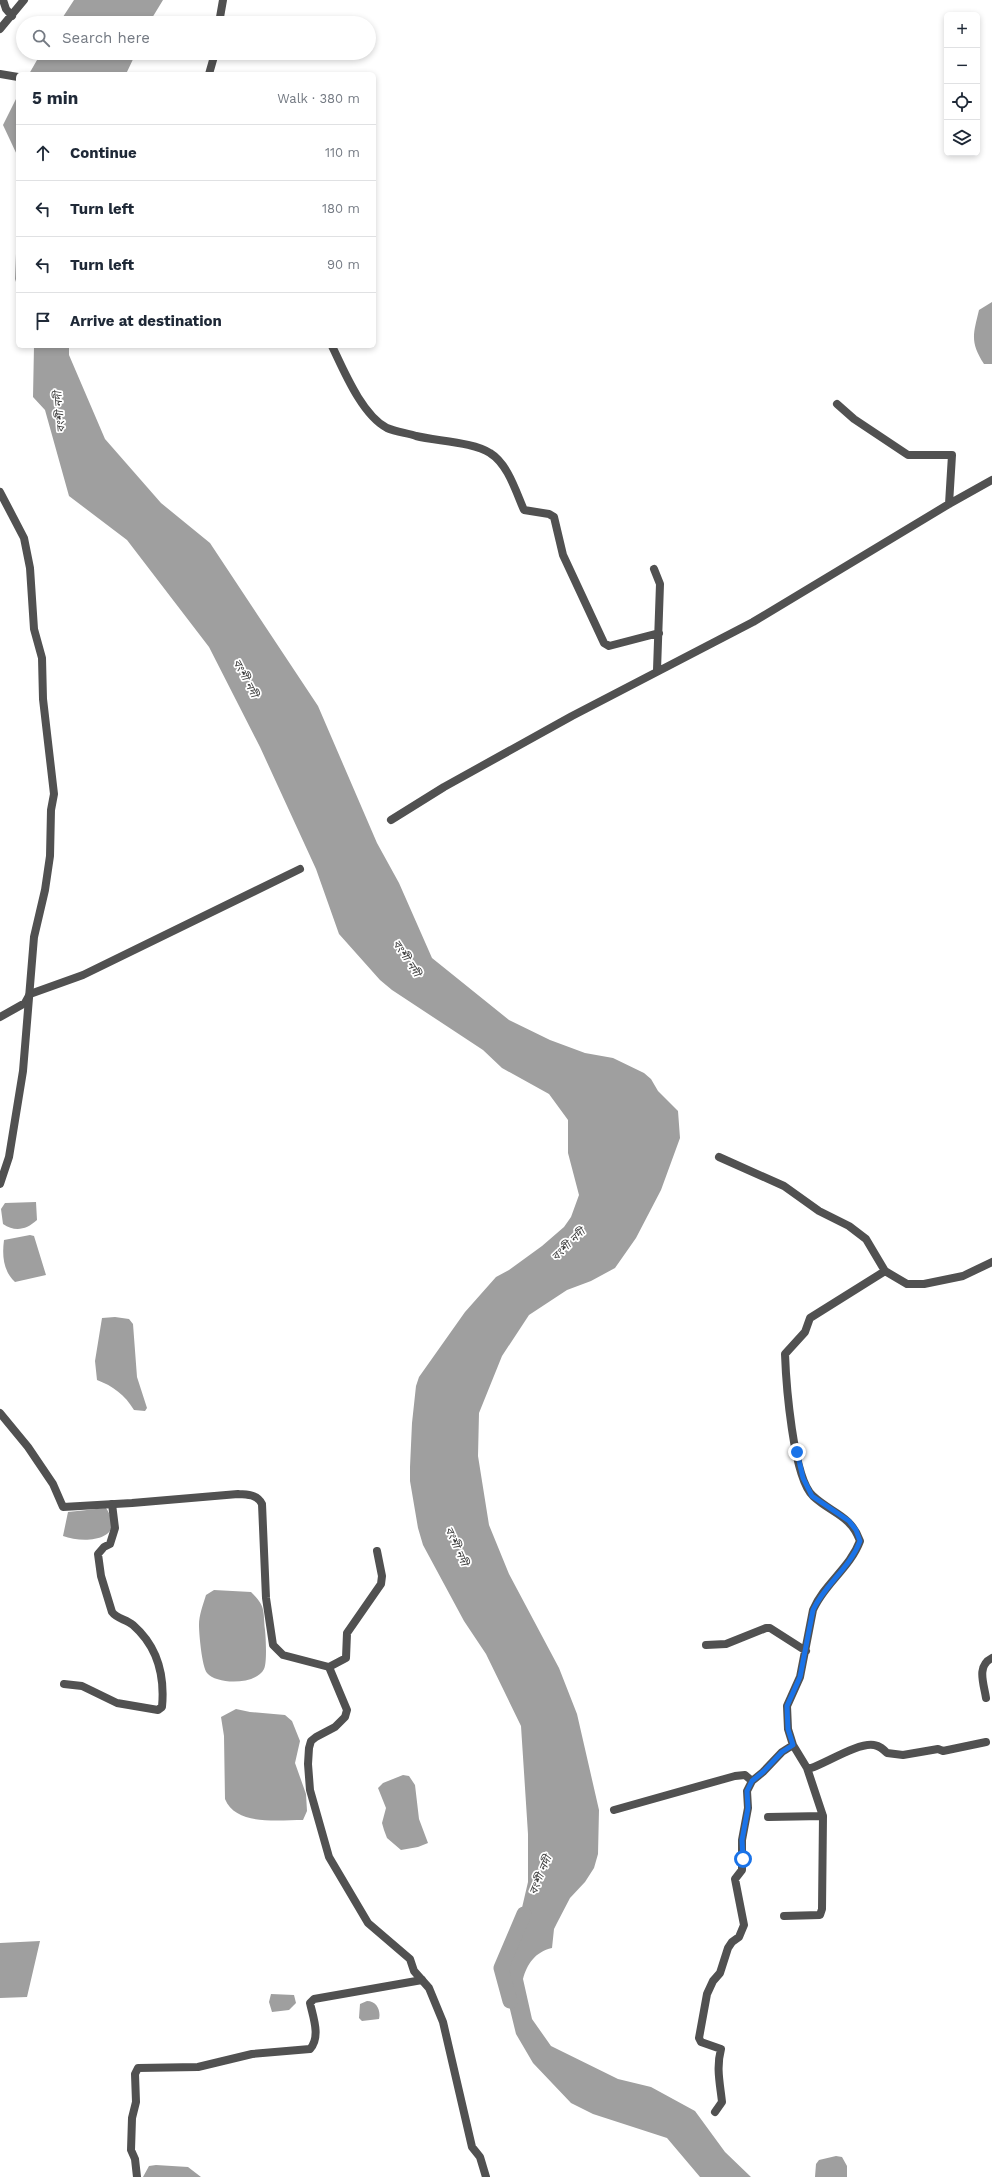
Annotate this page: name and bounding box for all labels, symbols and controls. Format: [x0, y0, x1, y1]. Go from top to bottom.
map controls [944, 12, 980, 156]
button: + [944, 12, 980, 48]
search box [16, 16, 376, 60]
icon: search [30, 27, 52, 49]
text: Search here [62, 29, 150, 47]
button: − [944, 48, 980, 84]
button: locate [944, 84, 980, 120]
text: 5 min [32, 88, 78, 108]
text: Walk · 380 m [277, 91, 360, 106]
button: layers [944, 120, 980, 156]
icon: ahead [32, 142, 54, 164]
text: Continue [70, 144, 137, 162]
text: 110 m [325, 145, 360, 160]
icon: left [32, 198, 54, 220]
text: Turn left [70, 200, 134, 218]
text: 180 m [322, 201, 360, 216]
icon: left [32, 254, 54, 276]
text: Turn left [70, 256, 134, 274]
text: 90 m [327, 257, 360, 272]
icon: arrive [32, 310, 54, 332]
text: Arrive at destination [70, 312, 222, 330]
water label: বংশী নদী [51, 389, 68, 433]
water label: বংশী নদী [230, 657, 262, 701]
water label: বংশী নদী [390, 937, 424, 981]
water label: বংশী নদী [549, 1224, 589, 1263]
route end [788, 1443, 806, 1461]
water label: বংশী নদী [442, 1525, 472, 1570]
route start [734, 1850, 752, 1868]
water label: বংশী নদী [526, 1852, 555, 1897]

